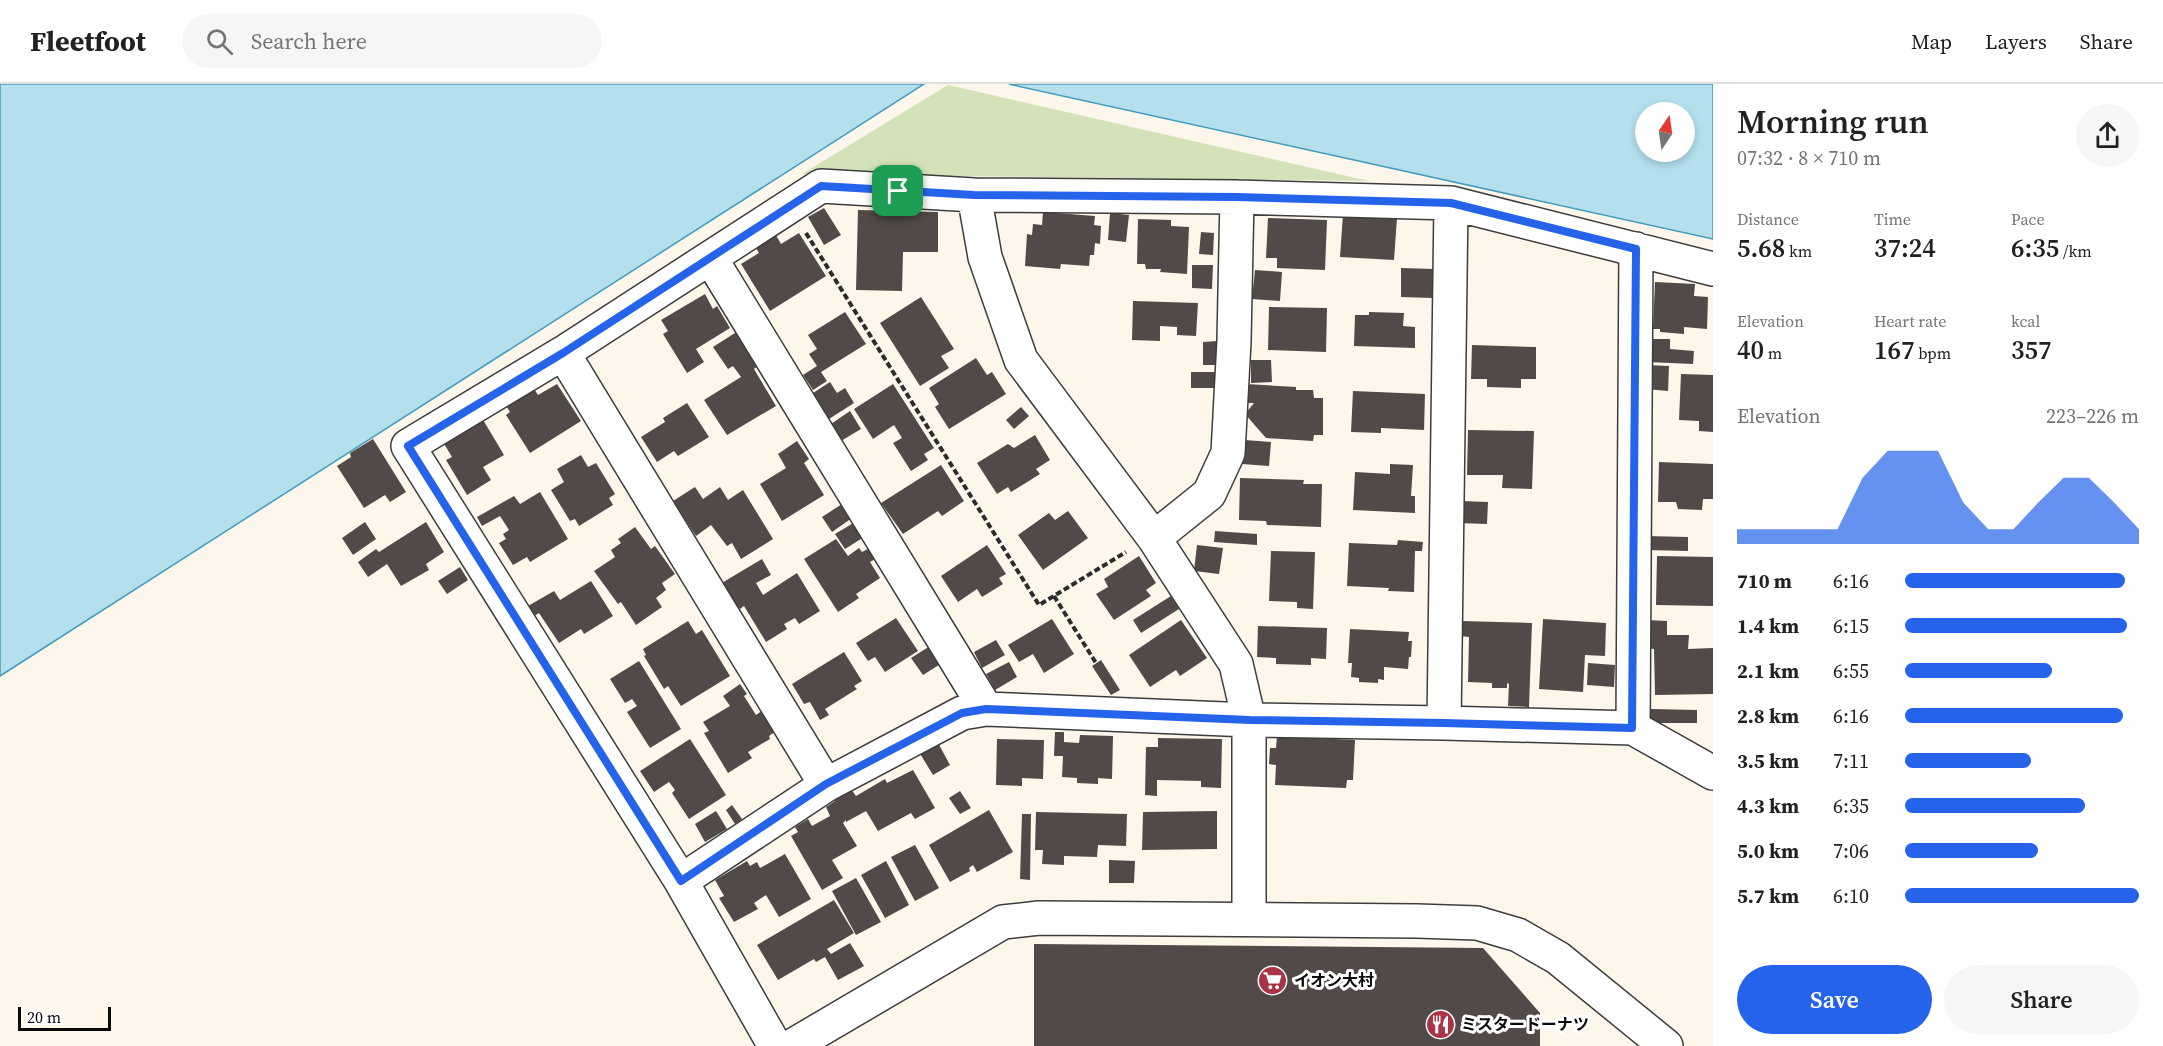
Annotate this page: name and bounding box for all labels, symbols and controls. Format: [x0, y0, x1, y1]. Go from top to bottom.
search box [182, 14, 602, 68]
text: Fleetfoot [30, 22, 146, 60]
icon: search [203, 25, 236, 58]
text: Search here [251, 26, 367, 56]
text: Map [1911, 27, 1952, 56]
text: Layers [1985, 27, 2047, 56]
text: Share [2080, 27, 2133, 56]
text: Morning run [1737, 99, 1929, 144]
north arrow [1635, 102, 1695, 162]
map controls [1635, 102, 1695, 162]
button: share [2076, 104, 2139, 167]
text: 07:32 · 8 × 710 m [1737, 144, 1881, 172]
pin [872, 165, 923, 216]
icon: arrive [881, 174, 914, 207]
text: Distance [1737, 208, 1799, 230]
text: Time [1874, 208, 1911, 230]
text: Pace [2011, 208, 2045, 230]
text: 5.68 [1737, 230, 1785, 266]
text: 37:24 [1874, 230, 1936, 266]
text: 6:35 [2011, 230, 2059, 266]
text: km [1785, 240, 1812, 262]
text: /km [2059, 240, 2092, 262]
text: Elevation [1737, 310, 1804, 332]
text: Heart rate [1874, 310, 1946, 332]
text: kcal [2011, 310, 2040, 332]
text: 40 [1737, 332, 1764, 368]
text: 167 [1874, 332, 1915, 368]
text: 357 [2011, 332, 2052, 368]
text: m [1764, 342, 1782, 364]
text: bpm [1915, 342, 1951, 364]
text: Elevation [1737, 402, 1821, 430]
text: 223–226 m [2046, 402, 2139, 430]
text: 710 m [1737, 567, 1792, 595]
text: 6:16 [1833, 567, 1869, 595]
text: 1.4 km [1737, 612, 1799, 640]
text: 6:15 [1833, 612, 1869, 640]
text: 2.1 km [1737, 657, 1799, 685]
text: 6:55 [1833, 657, 1869, 685]
text: 2.8 km [1737, 702, 1799, 730]
text: 6:16 [1833, 702, 1869, 730]
text: 3.5 km [1737, 747, 1799, 775]
text: 7:11 [1833, 747, 1869, 775]
text: 4.3 km [1737, 792, 1799, 820]
text: 6:35 [1833, 792, 1869, 820]
text: 5.0 km [1737, 837, 1799, 865]
text: 7:06 [1833, 837, 1869, 865]
text: 5.7 km [1737, 882, 1799, 910]
text: 6:10 [1833, 882, 1869, 910]
supermarket icon: イオン大村 [1257, 964, 1289, 996]
button: Save [1737, 965, 1932, 1034]
button: Share [1944, 965, 2139, 1034]
place label: イオン大村 [1294, 969, 1374, 991]
scale bar [18, 1004, 111, 1032]
text: 20 m [27, 1006, 61, 1028]
restaurant icon: ミスタードーナツ [1424, 1008, 1456, 1040]
place label: ミスタードーナツ [1461, 1013, 1589, 1035]

